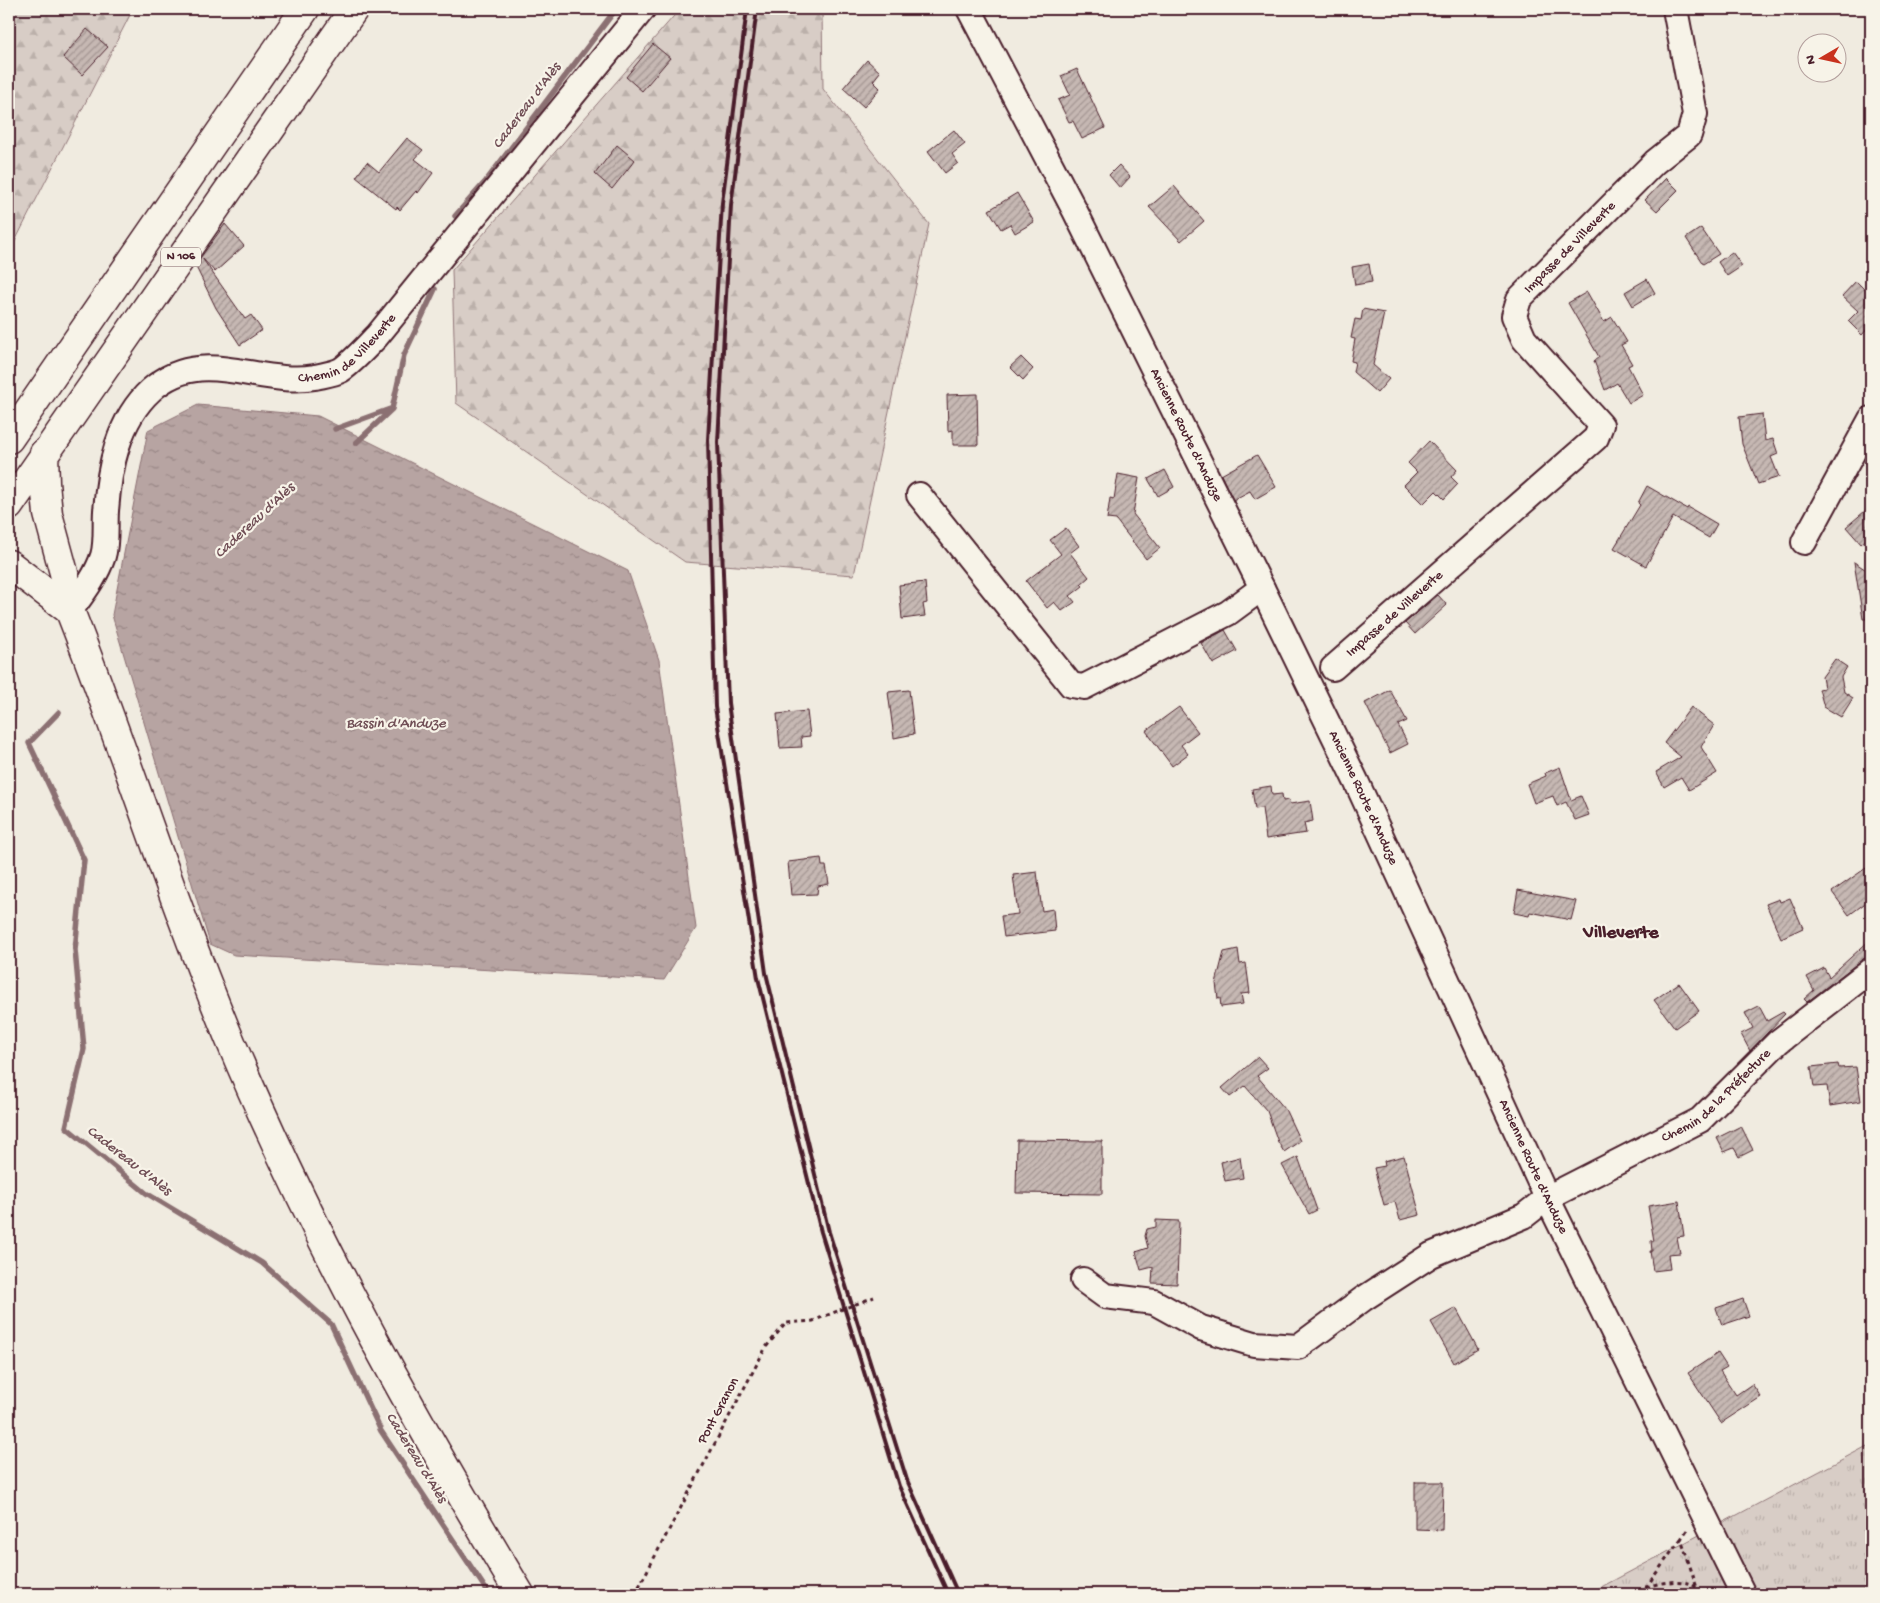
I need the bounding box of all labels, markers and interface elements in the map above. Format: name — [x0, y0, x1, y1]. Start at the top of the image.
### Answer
north arrow — [1798, 32, 1848, 82]
text: N — [1803, 54, 1821, 65]
water label: Cadereau d'Alès — [489, 58, 566, 153]
street label: Impasse de Villeverte — [1521, 197, 1620, 297]
road number: N 106 — [161, 248, 201, 266]
street label: Chemin de Villeverte — [298, 310, 401, 387]
street label: Ancienne Route d'Anduze — [1146, 366, 1226, 505]
water label: Cadereau d'Alès — [211, 478, 300, 563]
street label: Impasse de Villeverte — [1343, 567, 1447, 661]
water label: Bassin d'Anduze — [346, 715, 447, 733]
street label: Ancienne Route d'Anduze — [1324, 728, 1402, 868]
district label: Villeverte — [1582, 922, 1660, 945]
street label: Chemin de la Préfecture — [1659, 1045, 1775, 1147]
street label: Ancienne Route d'Anduze — [1495, 1097, 1572, 1237]
water label: Cadereau d'Alès — [83, 1122, 176, 1201]
street label: Pont Granon — [694, 1375, 744, 1448]
water label: Cadereau d'Alès — [381, 1410, 452, 1508]

